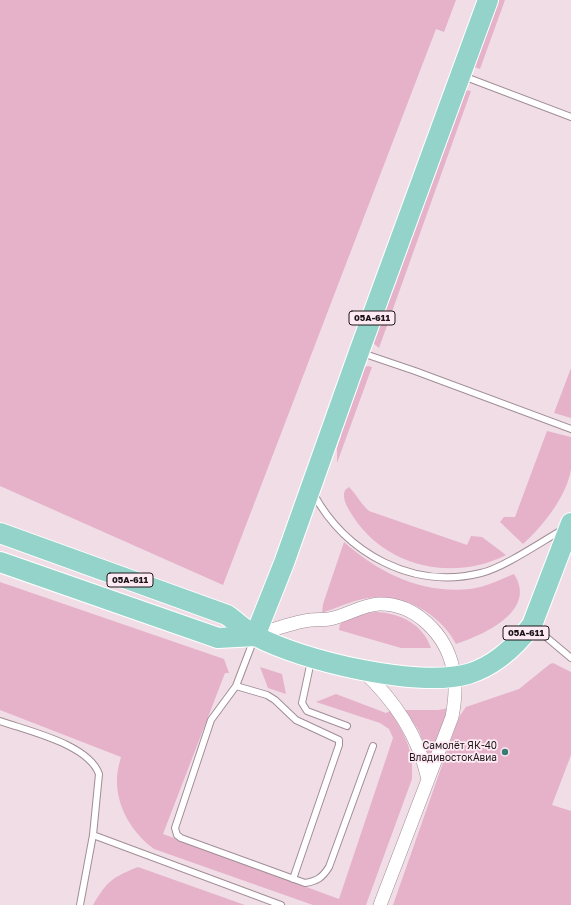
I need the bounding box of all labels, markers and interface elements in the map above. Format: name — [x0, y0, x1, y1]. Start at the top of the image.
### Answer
road number: 05А-611 — [349, 311, 395, 325]
road number: 05А-611 — [107, 573, 153, 587]
road number: 05А-611 — [503, 626, 549, 640]
place label: Самолёт ЯК-40 ВладивостокАвиа — [409, 740, 497, 764]
marker: Самолёт ЯК-40 ВладивостокАвиа — [500, 747, 510, 757]

